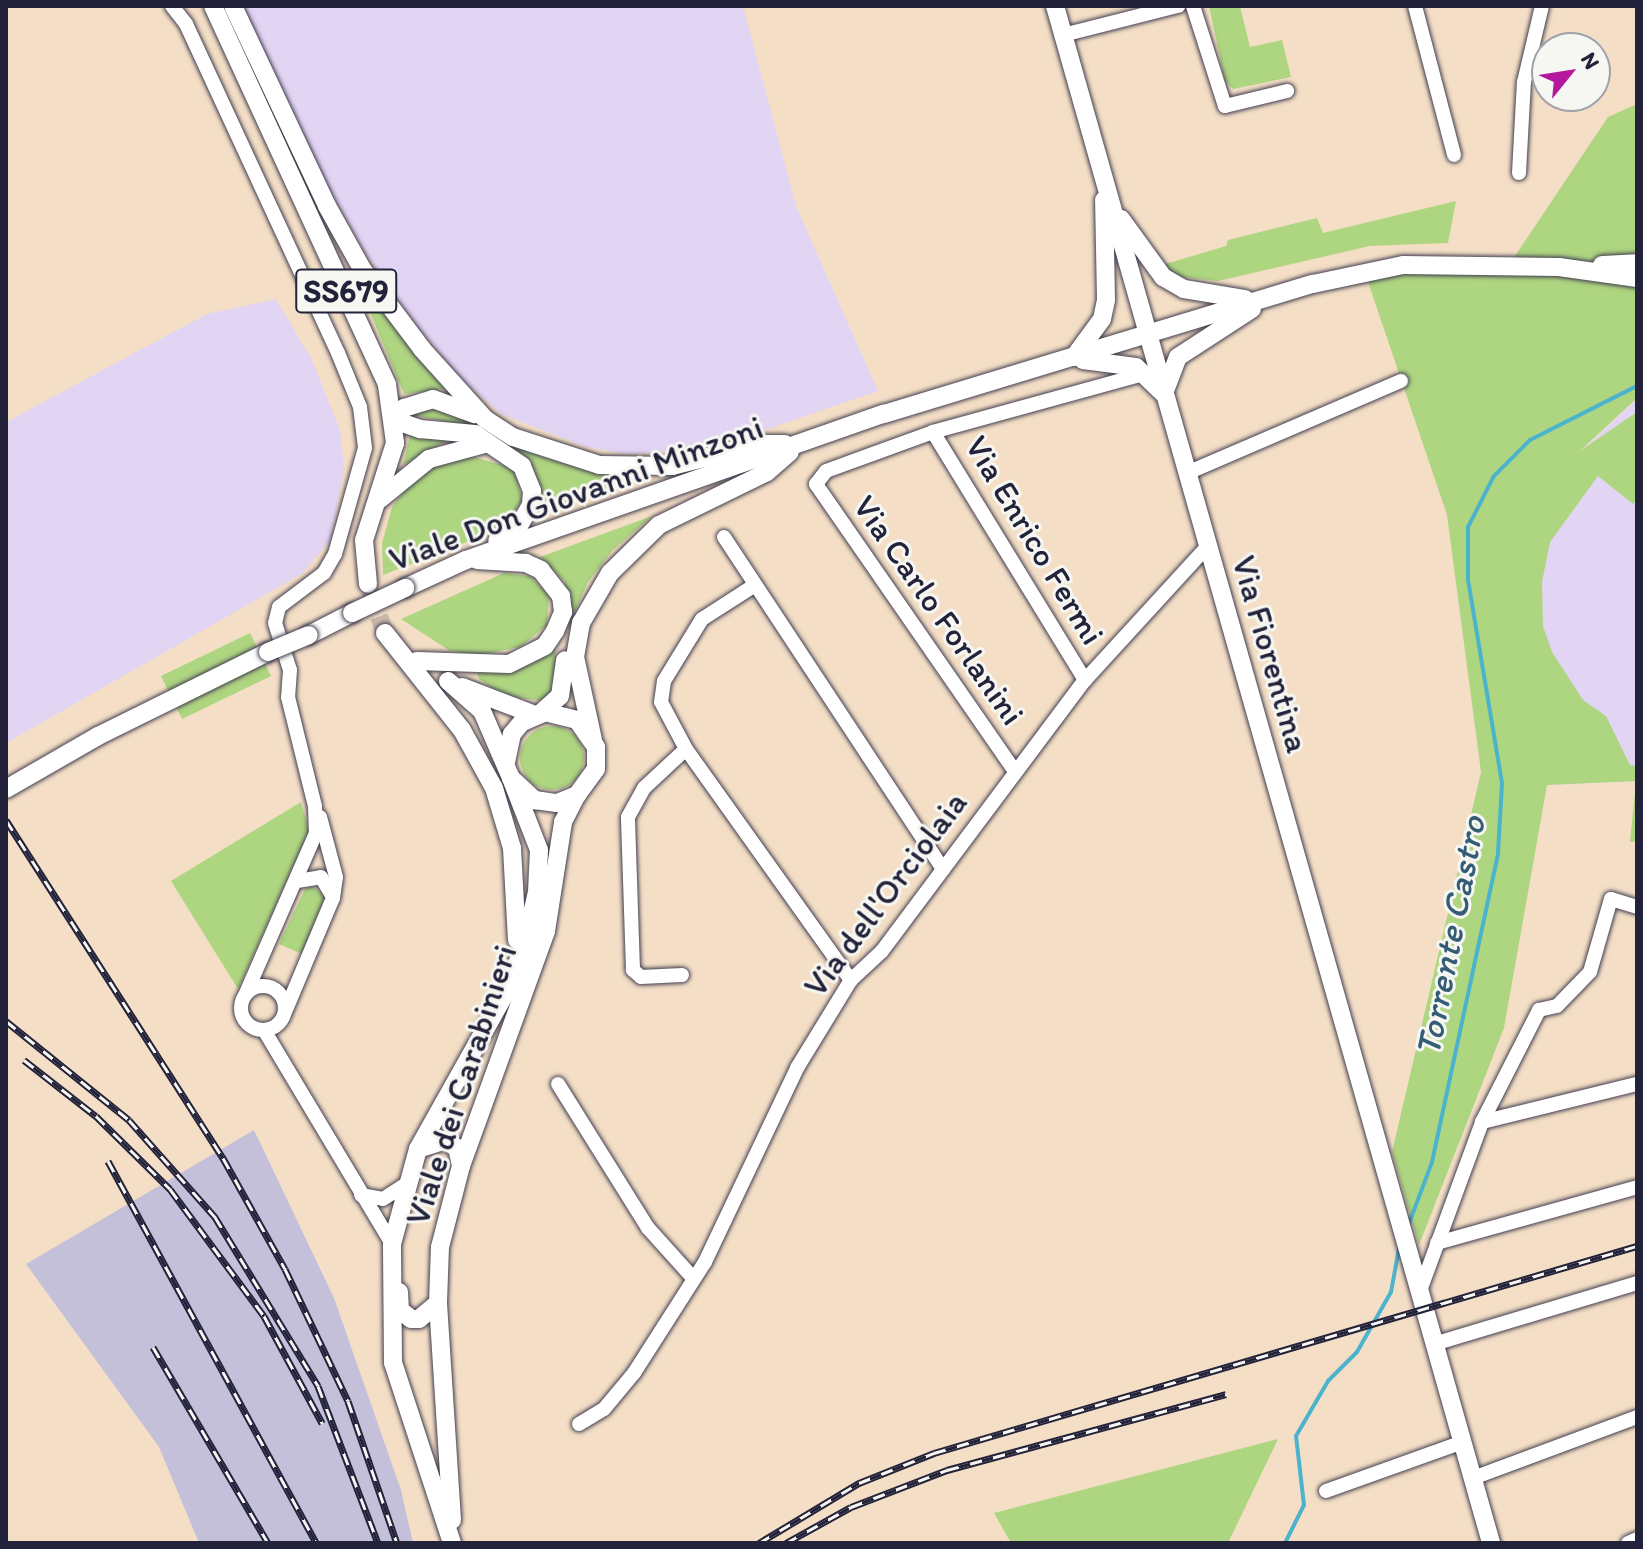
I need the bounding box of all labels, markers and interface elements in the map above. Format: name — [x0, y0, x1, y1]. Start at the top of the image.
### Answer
north arrow — [1531, 32, 1611, 112]
text: N — [1575, 48, 1606, 74]
road number: SS679 — [294, 263, 398, 319]
street label: Viale Don Giovanni Minzoni — [382, 406, 770, 580]
street label: Via Enrico Fermi — [957, 429, 1113, 651]
street label: Via Carlo Forlanini — [845, 488, 1033, 732]
street label: Via Fiorentina — [1224, 551, 1318, 757]
street label: Via dell'Orciolaia — [795, 784, 975, 1004]
water label: Torrente Castro — [1406, 812, 1494, 1060]
street label: Viale dei Carabinieri — [396, 940, 526, 1230]

